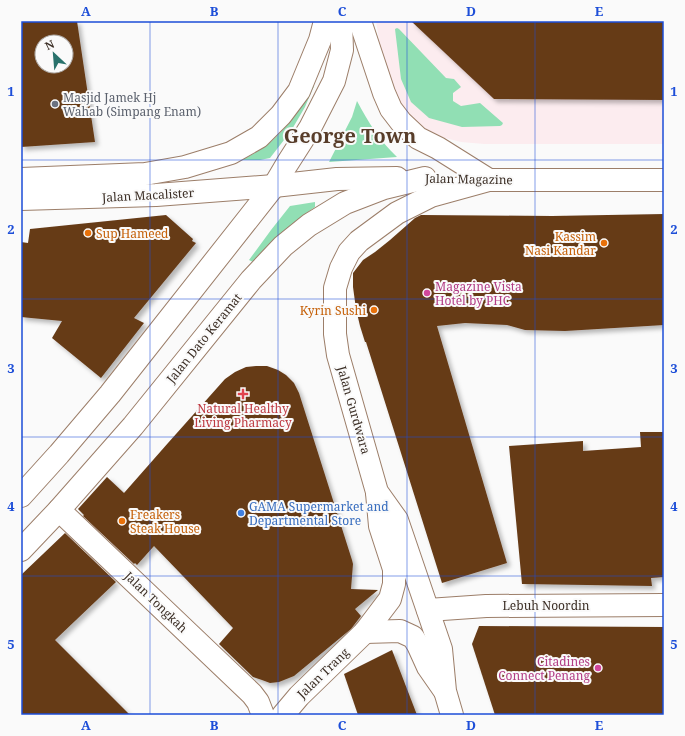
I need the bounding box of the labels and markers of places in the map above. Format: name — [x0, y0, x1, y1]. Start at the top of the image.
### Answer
place label: Masjid Jamek Hj Wahab (Simpang Enam) — [63, 89, 201, 120]
marker: Masjid Jamek Hj Wahab (Simpang Enam) — [50, 99, 60, 109]
place label: Sup Hameed — [96, 225, 169, 242]
marker: Sup Hameed — [83, 228, 93, 238]
place label: Kassim Nasi Kandar — [525, 228, 596, 259]
marker: Kassim Nasi Kandar — [599, 238, 609, 248]
place label: Magazine Vista Hotel by PHC — [435, 278, 522, 309]
marker: Magazine Vista Hotel by PHC — [422, 288, 432, 298]
place label: Kyrin Sushi — [300, 302, 366, 319]
marker: Kyrin Sushi — [369, 305, 379, 315]
marker: Natural Healthy Living Pharmacy — [238, 389, 248, 399]
place label: Natural Healthy Living Pharmacy — [194, 400, 292, 431]
place label: GAMA Supermarket and Departmental Store — [249, 498, 389, 529]
place label: Freakers Steak House — [130, 506, 200, 537]
marker: GAMA Supermarket and Departmental Store — [236, 508, 246, 518]
marker: Freakers Steak House — [117, 516, 127, 526]
place label: Citadines Connect Penang — [498, 653, 591, 684]
marker: Citadines Connect Penang — [593, 663, 603, 673]

